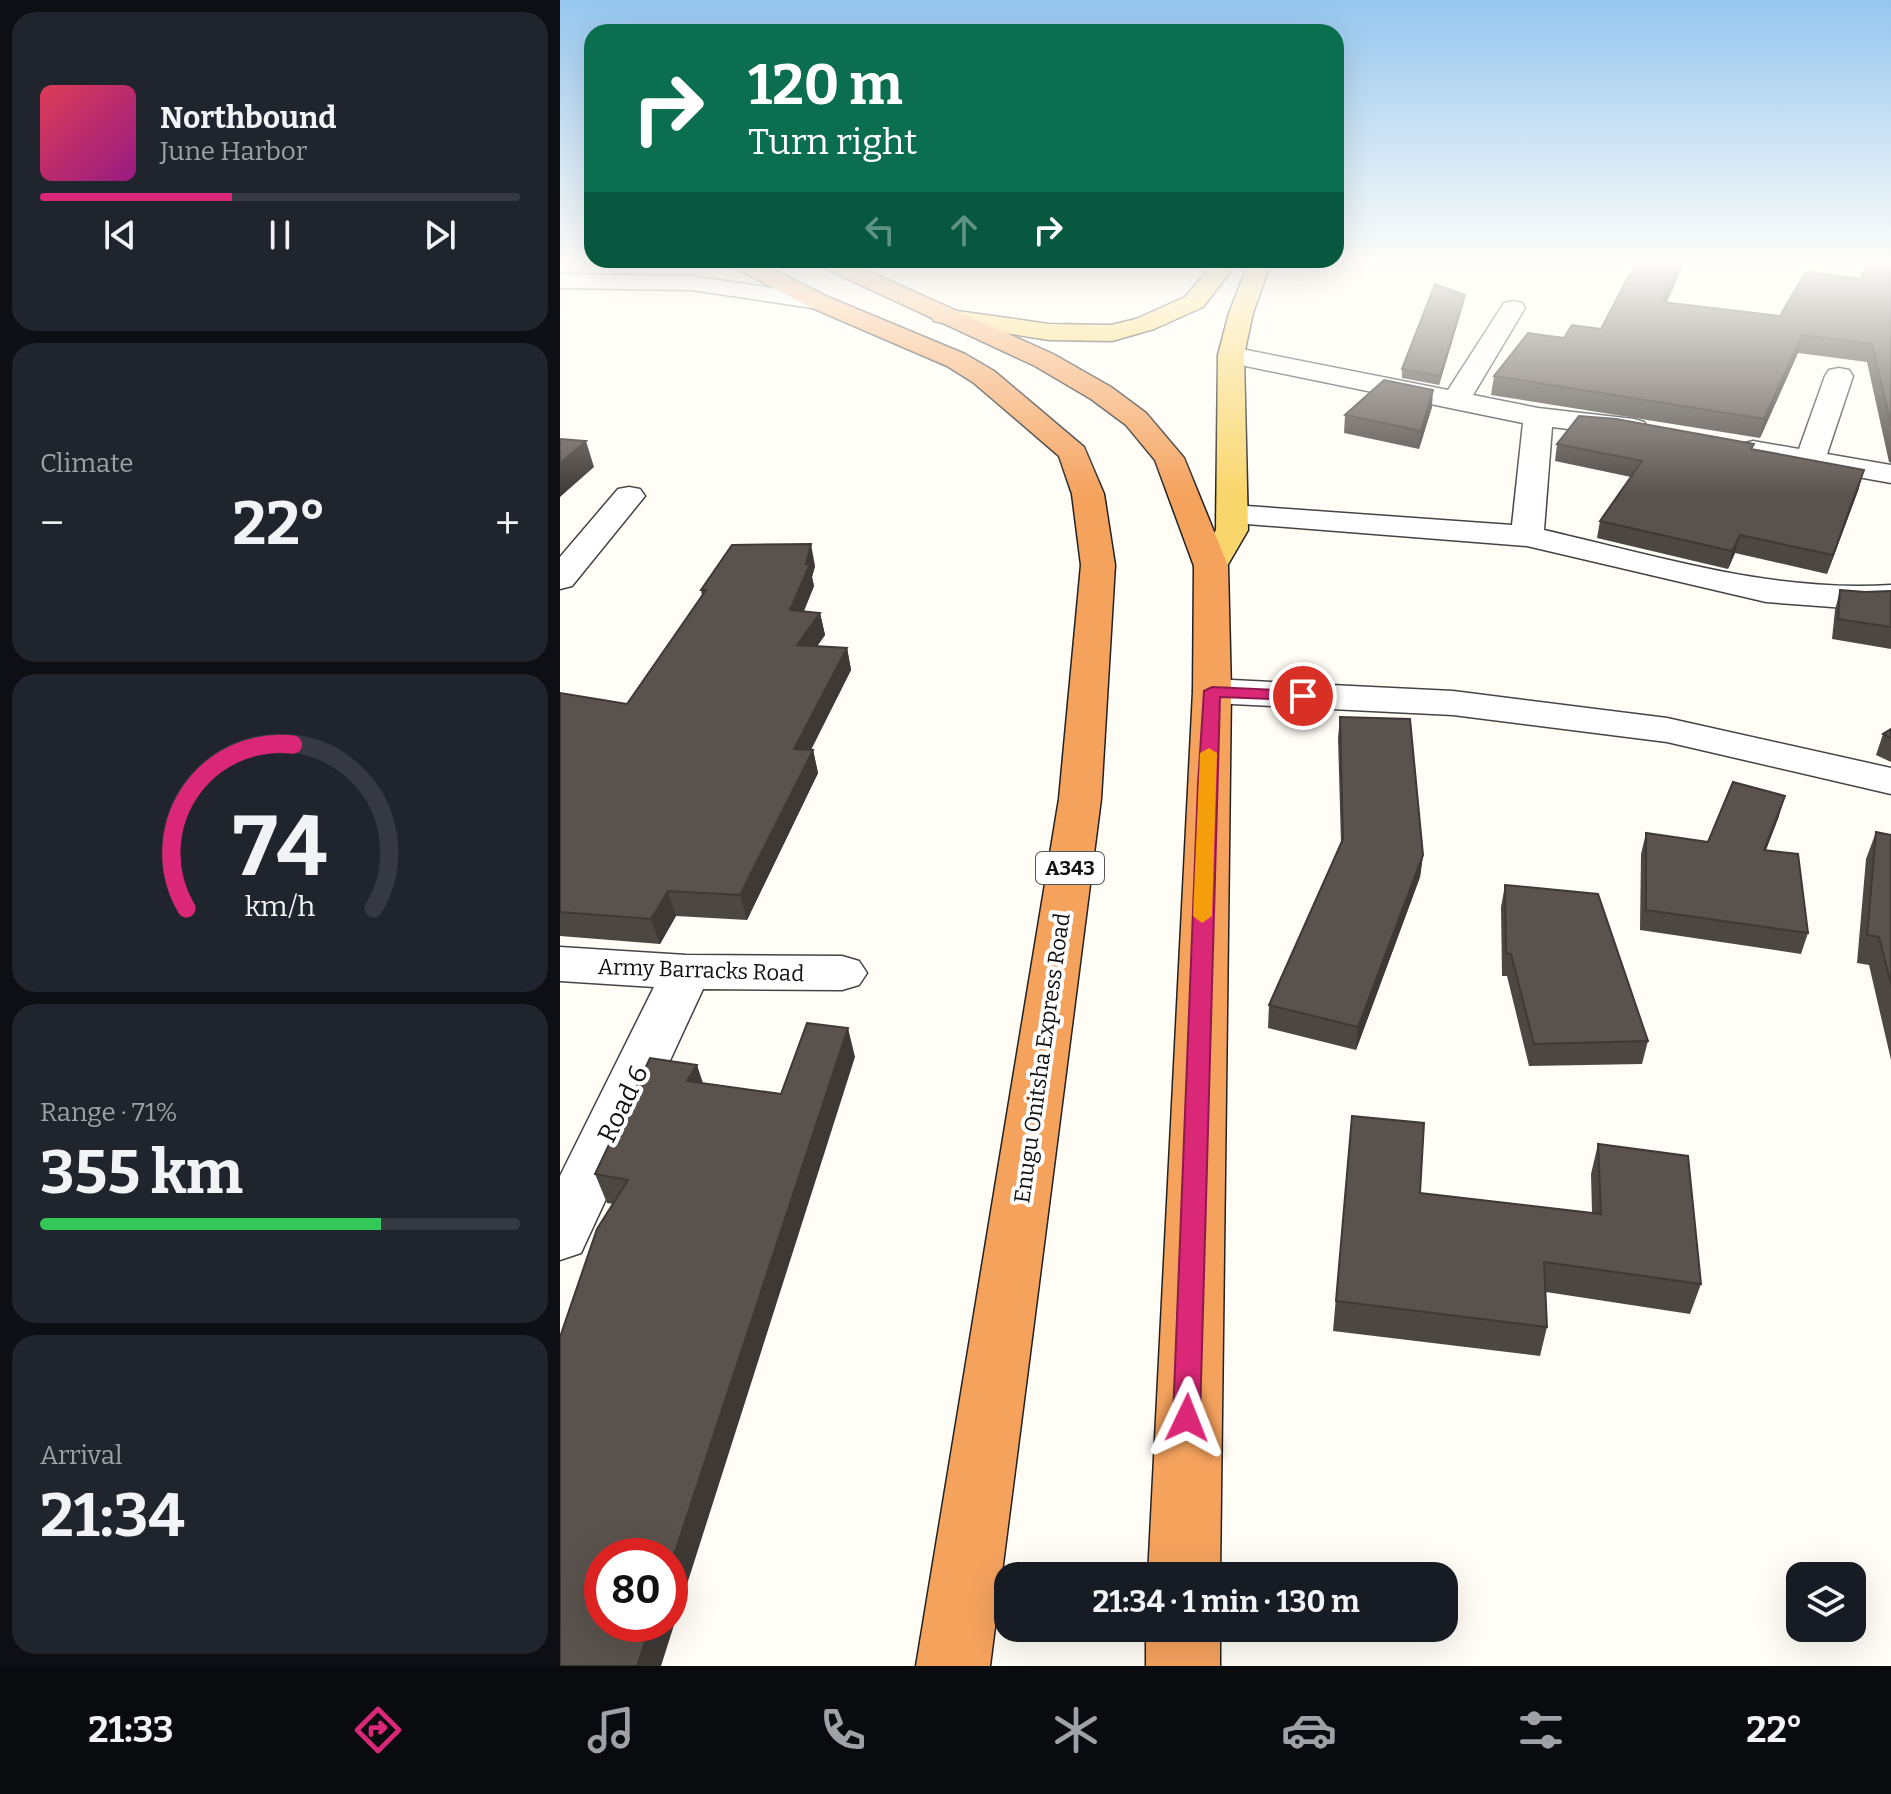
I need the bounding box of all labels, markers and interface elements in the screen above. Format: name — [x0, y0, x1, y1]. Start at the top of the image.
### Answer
text: 120 m — [748, 52, 903, 119]
icon: right — [616, 56, 720, 160]
text: Northbound — [160, 100, 336, 136]
text: Turn right — [748, 120, 917, 164]
text: June Harbor — [160, 136, 307, 167]
icon: left — [858, 208, 902, 252]
icon: ahead — [942, 208, 986, 252]
icon: right — [1026, 208, 1070, 252]
icon: previous — [98, 213, 142, 257]
icon: pause — [258, 213, 302, 257]
icon: next — [418, 213, 462, 257]
text: Climate — [40, 448, 134, 479]
text: 22° — [233, 488, 327, 560]
text: − — [40, 497, 64, 550]
text: + — [495, 497, 520, 550]
pin — [1269, 662, 1337, 730]
icon: arrive — [1281, 674, 1325, 718]
text: 74 — [233, 797, 327, 897]
road number: A343 — [1036, 852, 1104, 884]
text: km/h — [245, 889, 316, 924]
street label: Enugu Onitsha Express Road — [1008, 911, 1076, 1205]
street label: Army Barracks Road — [597, 953, 805, 987]
street label: Road 6 — [591, 1061, 655, 1147]
text: Range · 71% — [40, 1097, 177, 1128]
text: 355 km — [40, 1137, 243, 1209]
position arrow — [1145, 1376, 1229, 1460]
text: Arrival — [40, 1440, 122, 1471]
text: 21:34 — [40, 1480, 185, 1552]
speed limit sign: 80 — [584, 1538, 688, 1642]
map controls — [1786, 1562, 1866, 1642]
button: layers — [1786, 1562, 1866, 1642]
text: 21:34 · 1 min · 130 m — [1092, 1584, 1360, 1620]
icon: directions — [350, 1702, 406, 1758]
icon: music — [583, 1702, 639, 1758]
icon: phone — [815, 1702, 871, 1758]
icon: climate — [1048, 1702, 1104, 1758]
icon: car — [1281, 1702, 1337, 1758]
icon: filters — [1513, 1702, 1569, 1758]
text: 21:33 — [88, 1708, 173, 1752]
text: 22° — [1746, 1708, 1803, 1752]

